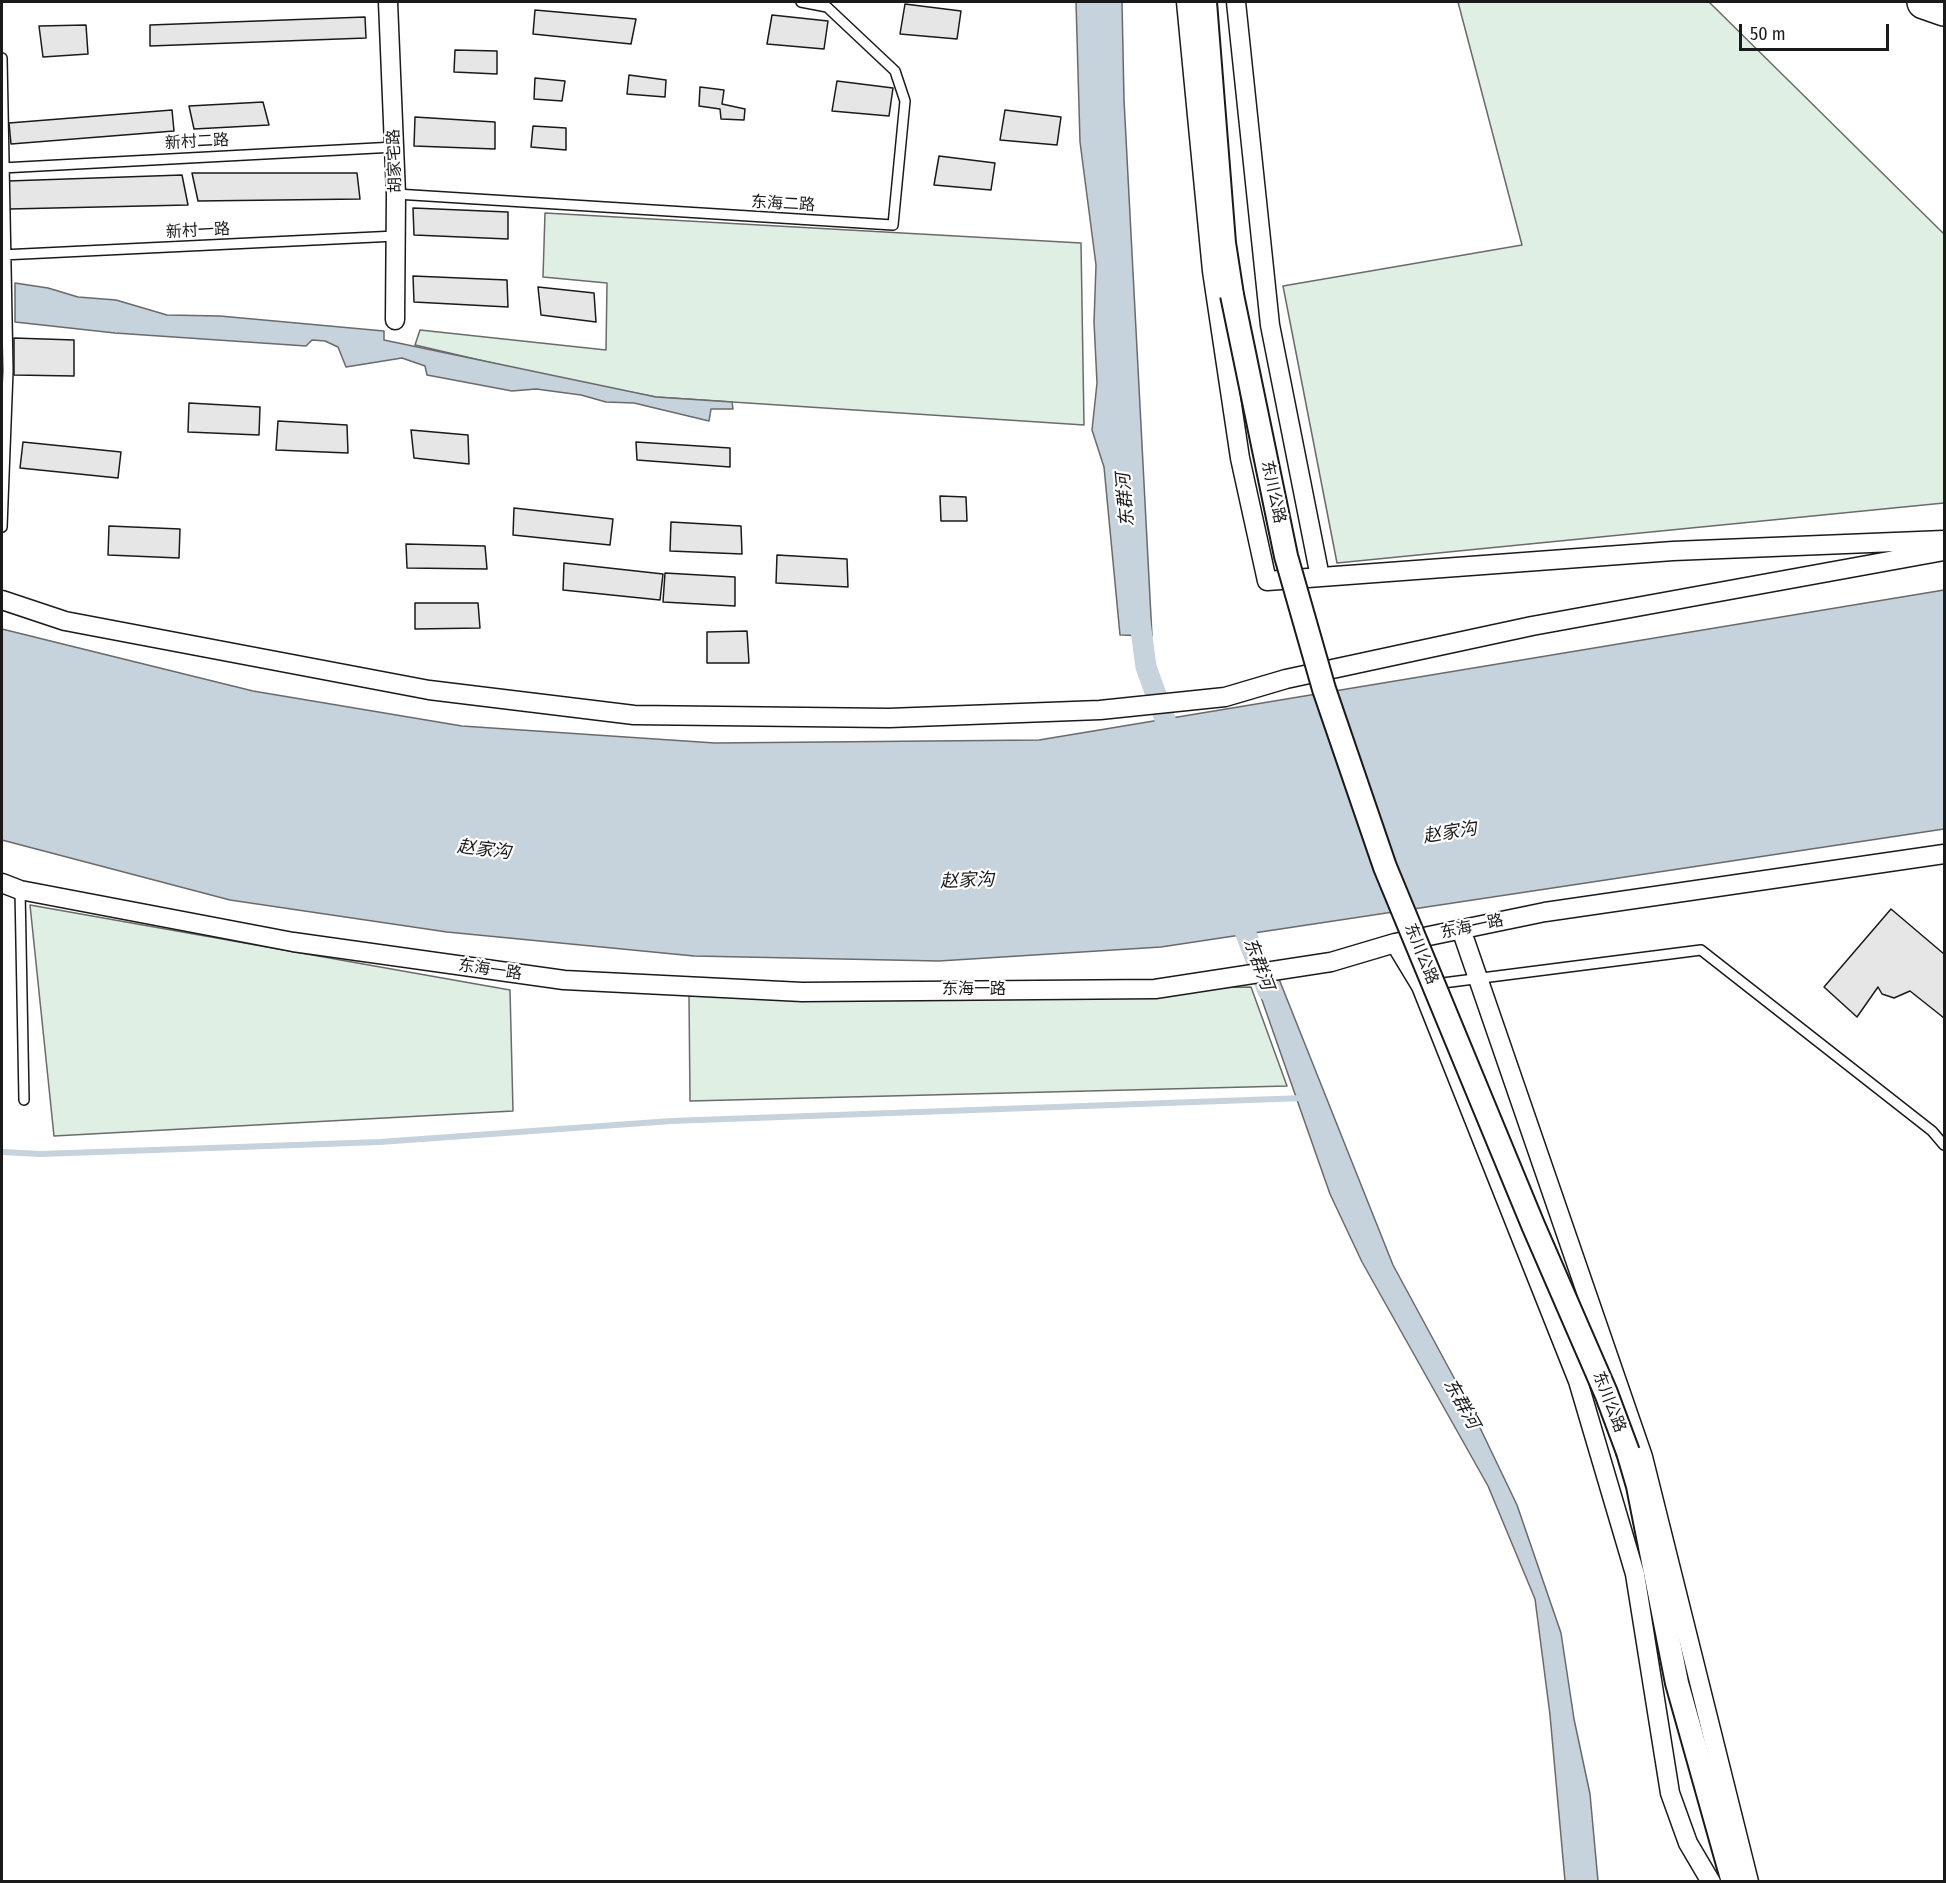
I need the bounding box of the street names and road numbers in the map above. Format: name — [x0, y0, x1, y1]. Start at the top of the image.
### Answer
street label: 胡家宅路 — [384, 129, 406, 193]
street label: 新村二路 — [165, 131, 229, 153]
street label: 东海二路 — [751, 193, 815, 215]
street label: 新村一路 — [166, 220, 230, 242]
street label: 东川公路 — [1257, 459, 1289, 525]
street label: 东海一路 — [1439, 911, 1505, 943]
street label: 东川公路 — [1400, 921, 1442, 987]
street label: 东海一路 — [457, 956, 523, 984]
street label: 东海一路 — [942, 980, 1006, 1000]
street label: 东川公路 — [1589, 1369, 1629, 1435]

